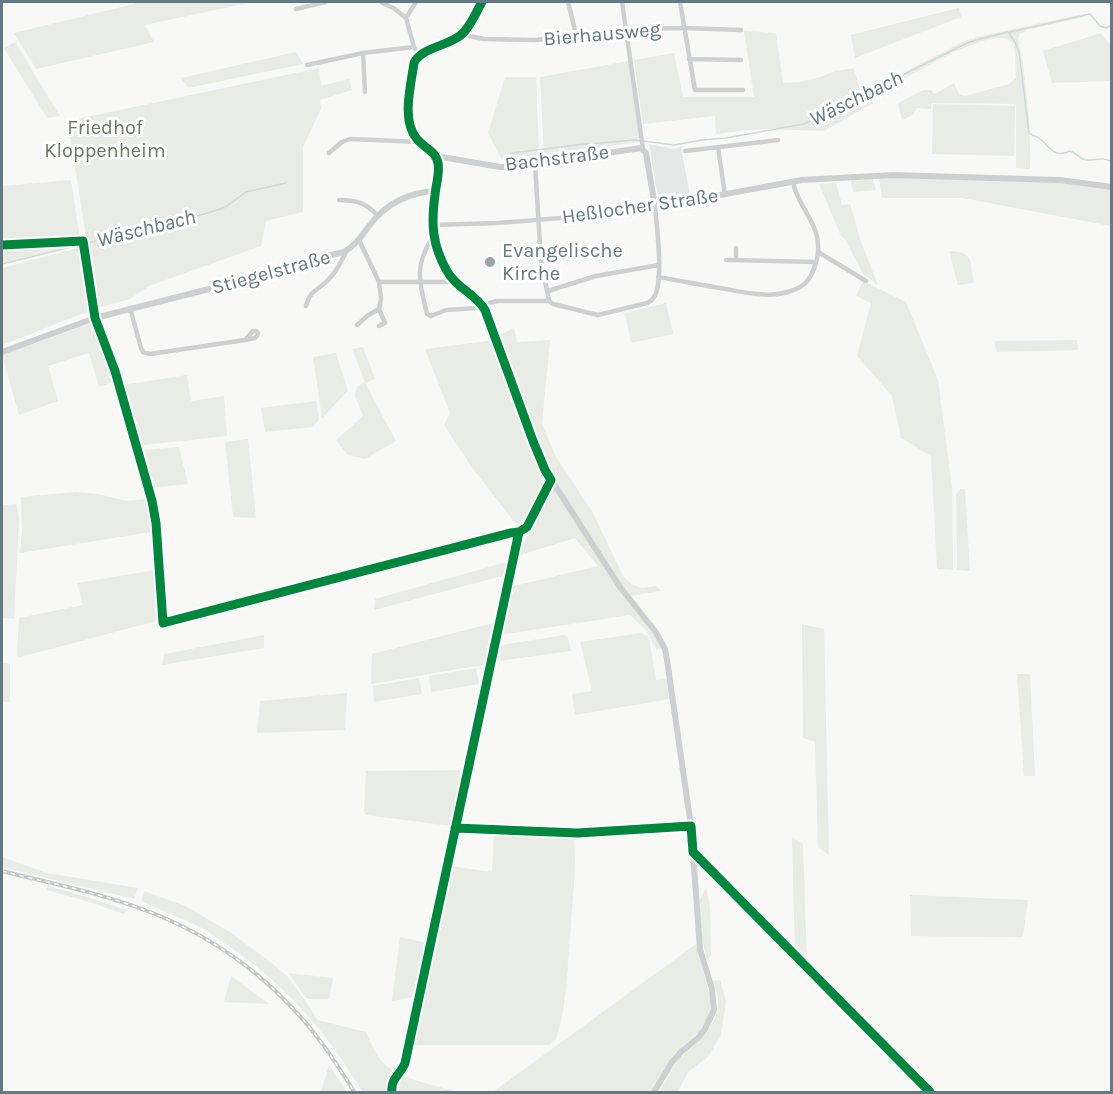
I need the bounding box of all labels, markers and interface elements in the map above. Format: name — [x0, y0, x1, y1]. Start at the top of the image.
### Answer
street label: Bierhausweg — [542, 17, 662, 51]
water label: Wäschbach — [805, 65, 907, 131]
park label: Friedhof Kloppenheim — [44, 116, 166, 162]
street label: Bachstraße — [504, 140, 610, 176]
street label: Heßlocher Straße — [560, 184, 720, 228]
water label: Wäschbach — [94, 204, 198, 252]
place label: Evangelische Kirche — [502, 239, 623, 285]
street label: Stiegelstraße — [209, 245, 333, 299]
marker: Evangelische Kirche — [483, 255, 497, 269]

